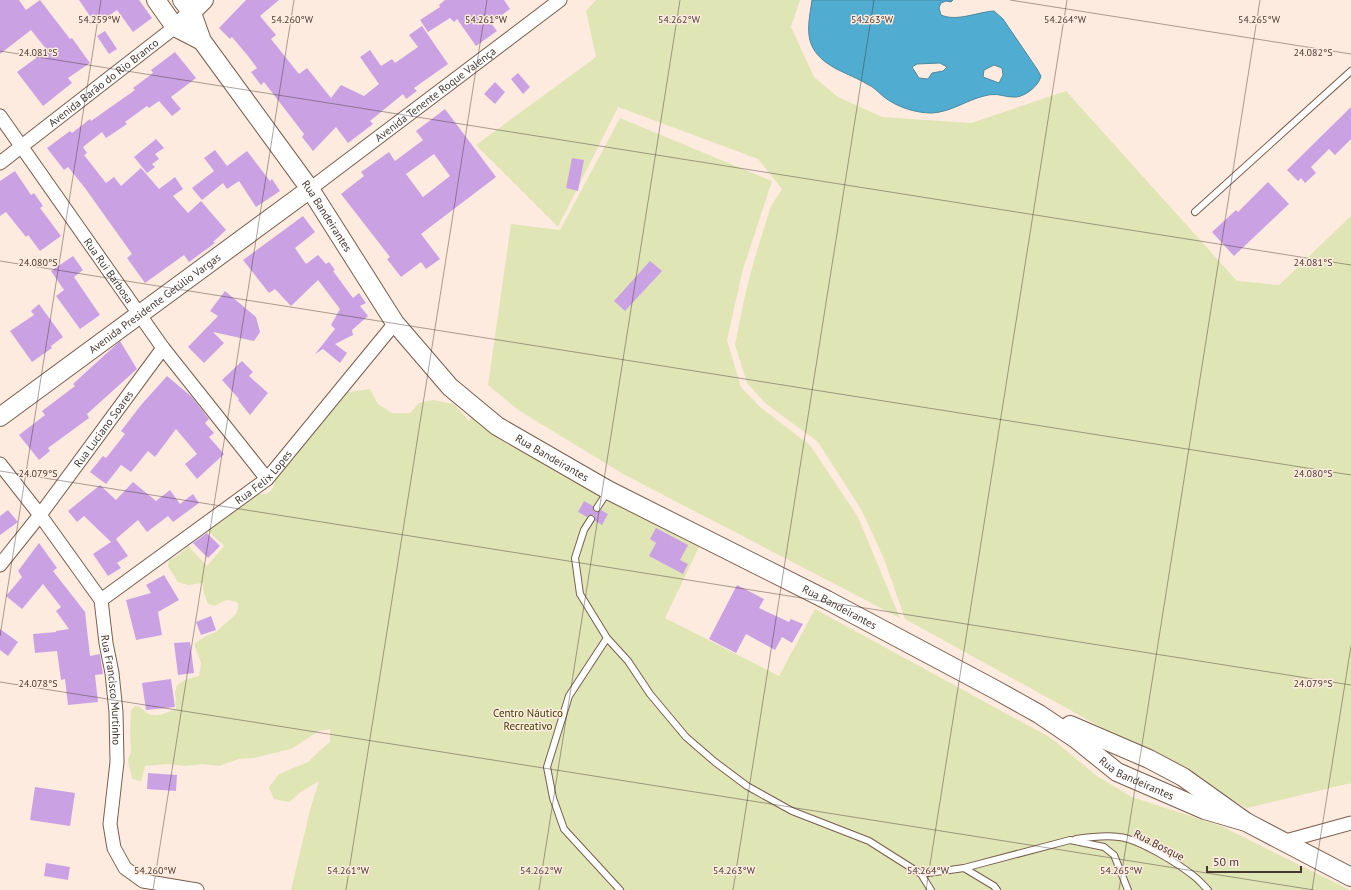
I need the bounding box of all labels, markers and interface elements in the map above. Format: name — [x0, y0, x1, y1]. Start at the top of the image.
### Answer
text: 54.259°W — [78, 13, 121, 26]
text: 54.260°W — [271, 13, 314, 26]
text: 54.261°W — [465, 13, 508, 26]
text: 54.262°W — [658, 13, 701, 26]
text: 54.263°W — [851, 13, 894, 26]
text: 54.264°W — [1044, 13, 1087, 26]
text: 54.265°W — [1238, 13, 1281, 26]
street label: Avenida Barão do Rio Branco — [46, 35, 161, 130]
street label: Avenida Tenente Roque Valença — [372, 44, 499, 145]
text: 24.081°S — [19, 46, 57, 59]
text: 24.082°S — [1294, 46, 1332, 59]
street label: Rua Bandeirantes — [299, 177, 355, 255]
street label: Rua Rui Barbosa — [81, 235, 136, 306]
street label: Avenida Presidente Getúlio Vargas — [86, 250, 224, 356]
text: 24.080°S — [19, 256, 57, 269]
text: 24.081°S — [1294, 256, 1332, 269]
street label: Rua Luciano Soares — [71, 388, 136, 470]
street label: Rua Bandeirantes — [513, 431, 591, 485]
street label: Rua Felix Lopes — [232, 447, 295, 507]
text: 24.079°S — [19, 467, 57, 480]
text: 24.080°S — [1294, 467, 1332, 480]
street label: Rua Bandeirantes — [800, 582, 880, 632]
street label: Rua Francisco Murtinho — [98, 634, 124, 745]
text: 24.078°S — [19, 677, 57, 690]
text: 24.079°S — [1294, 677, 1332, 690]
park label: Centro Náutico Recreativo — [493, 706, 563, 733]
street label: Rua Bandeirantes — [1096, 753, 1177, 803]
street label: Rua Bosque — [1131, 826, 1187, 864]
scale bar — [1207, 848, 1301, 874]
text: 50 m — [1213, 854, 1239, 869]
text: 54.260°W — [134, 864, 177, 877]
text: 54.261°W — [327, 864, 370, 877]
text: 54.262°W — [520, 864, 563, 877]
text: 54.263°W — [713, 864, 756, 877]
text: 54.264°W — [907, 864, 950, 877]
text: 54.265°W — [1100, 864, 1143, 877]

